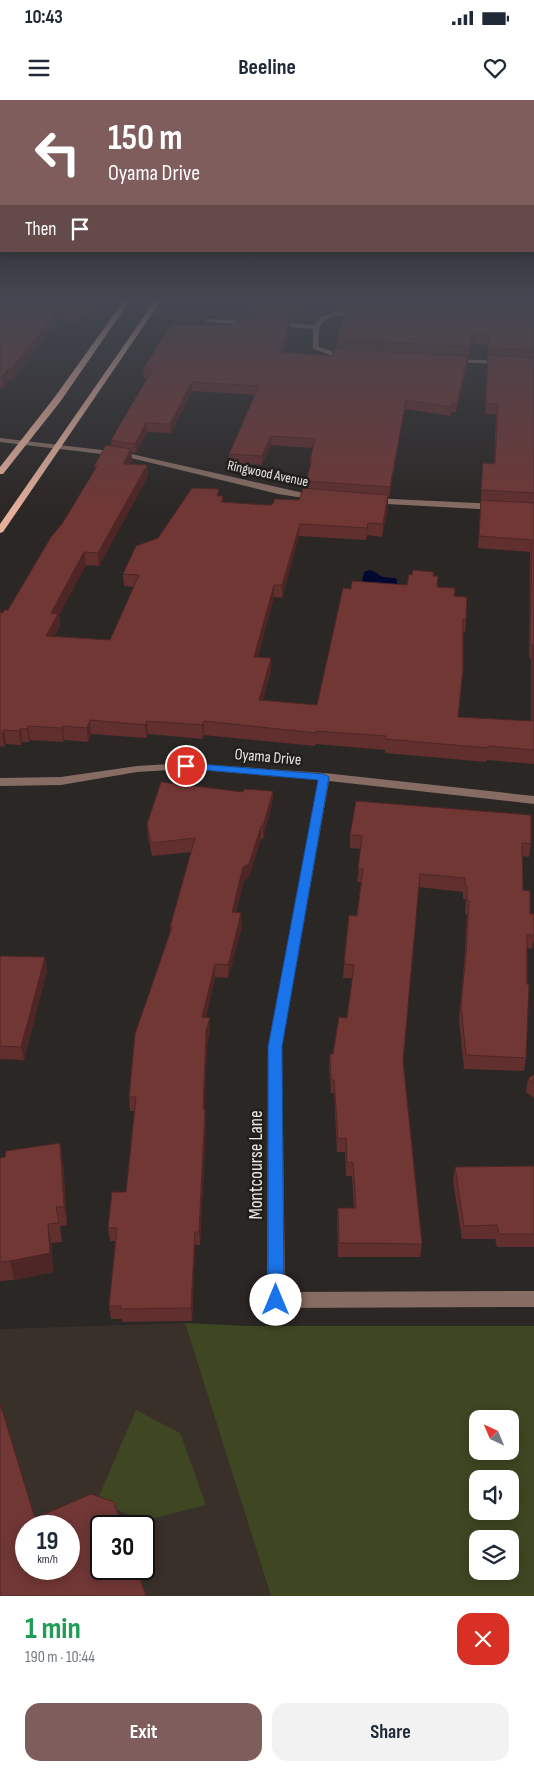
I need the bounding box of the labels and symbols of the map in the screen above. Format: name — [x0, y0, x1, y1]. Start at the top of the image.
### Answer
street label: Ringwood Avenue — [226, 457, 310, 490]
pin — [165, 745, 207, 787]
street label: Oyama Drive — [234, 745, 302, 770]
street label: Montcourse Lane — [245, 1110, 268, 1220]
position arrow — [249, 1273, 301, 1325]
north arrow — [469, 1410, 519, 1460]
speed limit sign: 30 — [90, 1515, 155, 1580]

